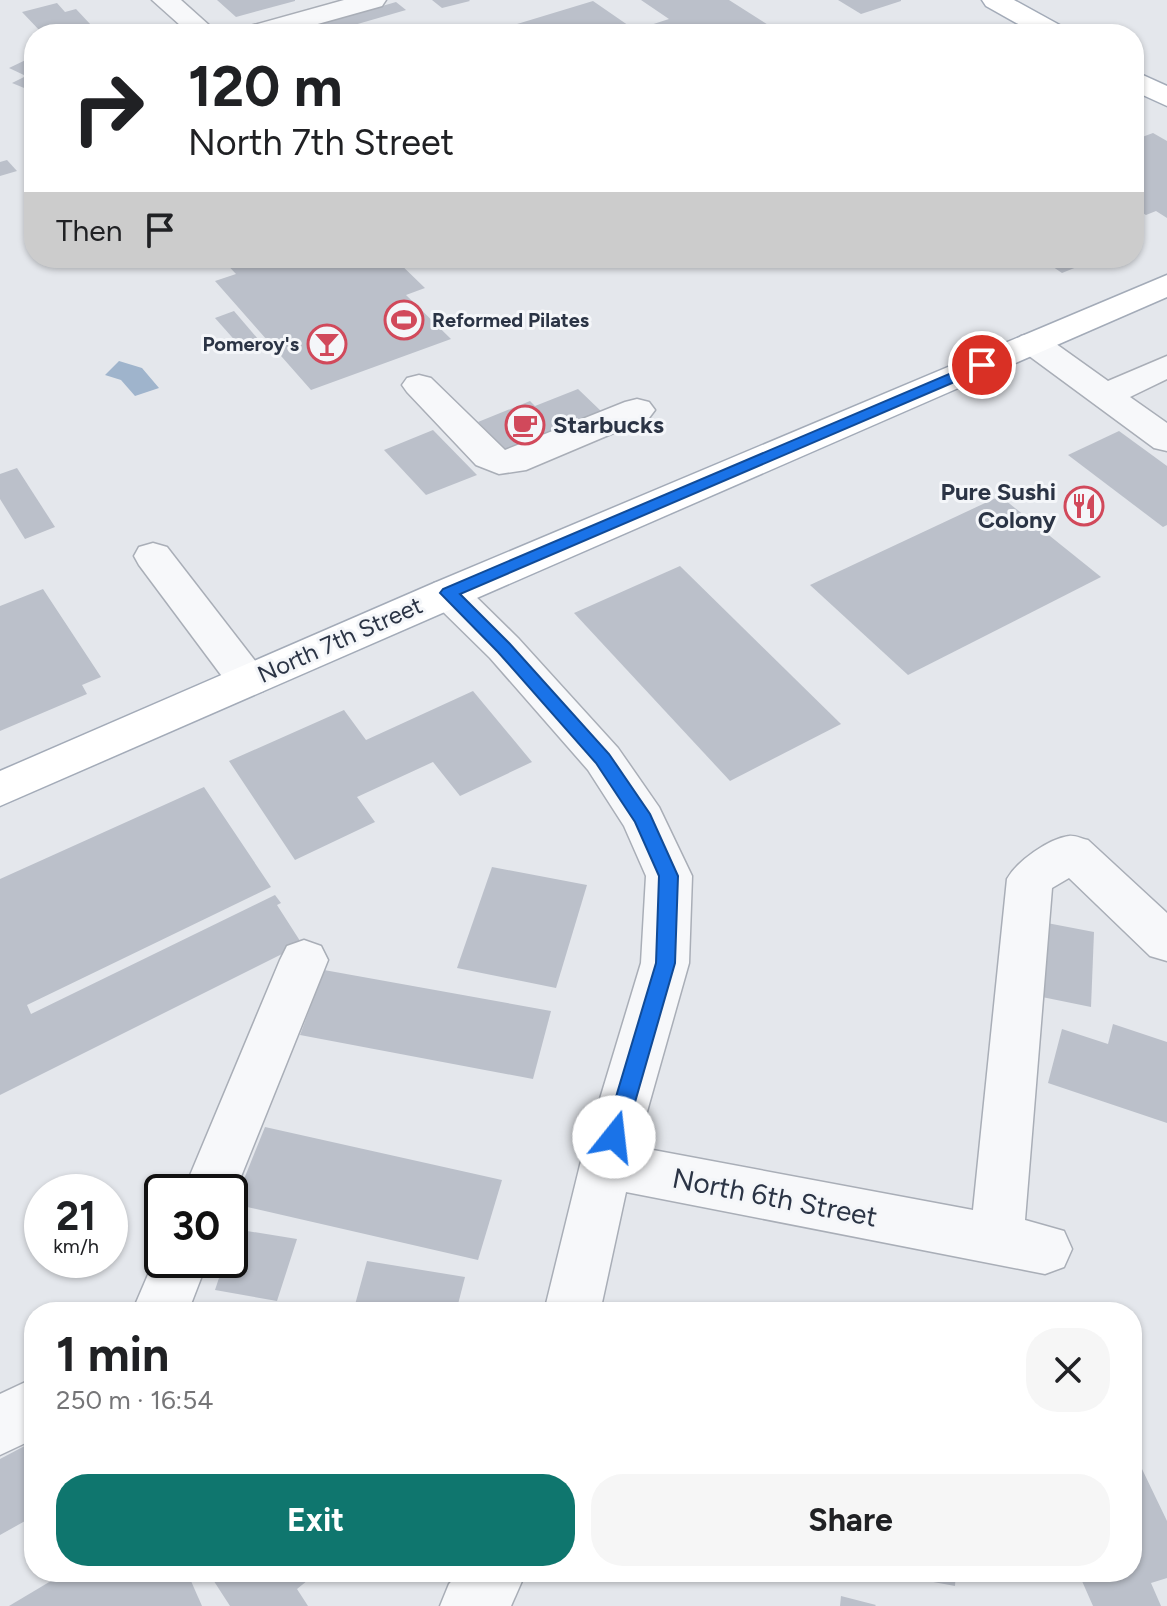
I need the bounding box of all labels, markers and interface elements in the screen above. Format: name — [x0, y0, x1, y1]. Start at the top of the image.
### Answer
text: 120 m — [188, 53, 343, 120]
icon: right — [56, 56, 160, 160]
text: North 7th Street — [188, 121, 454, 164]
icon: arrive — [138, 208, 182, 252]
text: Then — [56, 212, 122, 249]
sports icon: Reformed Pilates — [383, 299, 425, 341]
place label: Reformed Pilates — [432, 308, 589, 332]
bar icon: Pomeroy's — [306, 323, 348, 365]
pin — [948, 331, 1016, 399]
place label: Pomeroy's — [203, 332, 299, 356]
icon: arrive — [960, 343, 1004, 387]
cafe icon: Starbucks — [504, 404, 546, 446]
place label: Starbucks — [553, 410, 664, 439]
place label: Pure Sushi Colony — [940, 477, 1056, 534]
restaurant icon: Pure Sushi Colony — [1063, 485, 1105, 527]
street label: North 7th Street — [253, 590, 427, 689]
position arrow — [572, 1095, 656, 1179]
street label: North 6th Street — [670, 1160, 880, 1234]
speed limit sign: 30 — [144, 1174, 248, 1278]
text: 21 — [56, 1192, 96, 1240]
text: km/h — [53, 1234, 99, 1258]
text: 1 min — [56, 1325, 169, 1383]
button: close — [1026, 1328, 1110, 1412]
text: 250 m · 16:54 — [56, 1384, 213, 1416]
button: Exit — [56, 1474, 575, 1566]
button: Share — [591, 1474, 1110, 1566]

